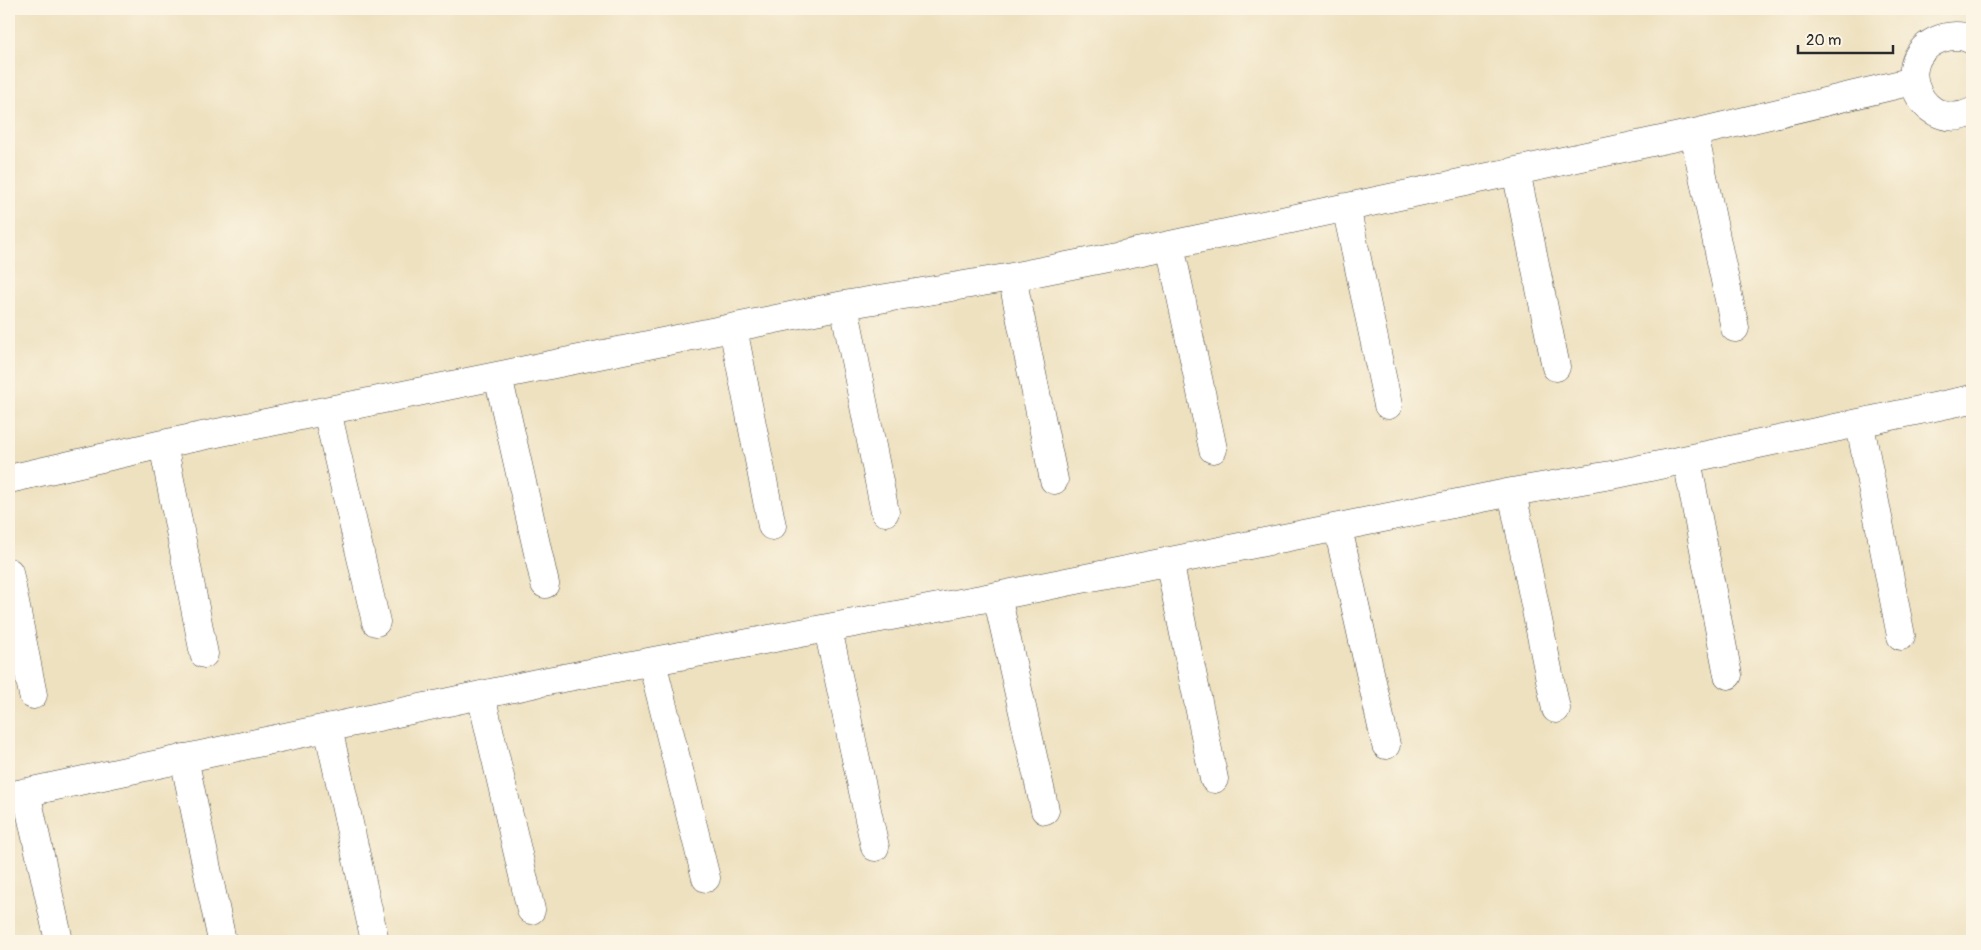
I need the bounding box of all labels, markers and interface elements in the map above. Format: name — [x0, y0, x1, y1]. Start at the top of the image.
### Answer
scale bar — [1798, 22, 1894, 54]
text: 20 m — [1806, 31, 1841, 50]

